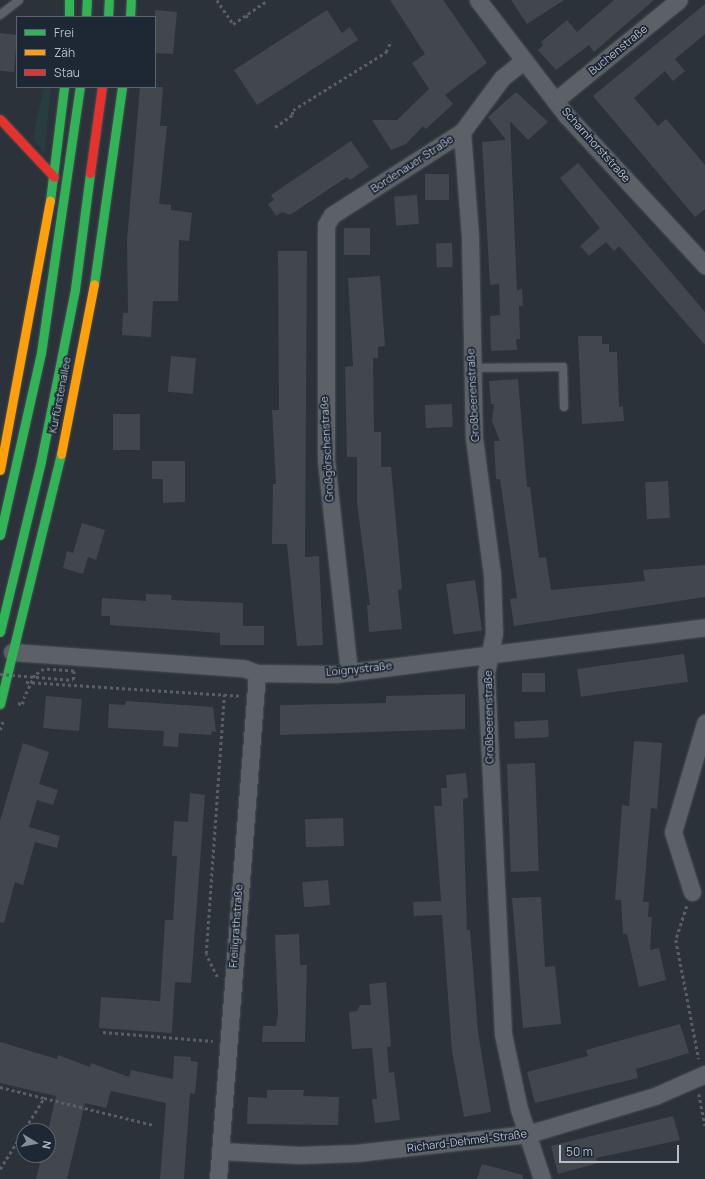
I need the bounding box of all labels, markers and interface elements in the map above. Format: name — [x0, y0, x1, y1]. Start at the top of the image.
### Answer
legend — [16, 16, 156, 88]
street label: Buchenstraße — [586, 22, 650, 78]
text: Frei — [54, 24, 74, 41]
text: Zäh — [54, 44, 75, 61]
text: Stau — [54, 64, 80, 81]
street label: Scharnhorststraße — [559, 105, 633, 185]
street label: Bordenauer Straße — [368, 132, 456, 196]
street label: Großbeerenstraße — [464, 348, 482, 442]
street label: Kurfürstenallee — [46, 356, 74, 434]
street label: Großgörschenstraße — [318, 396, 336, 502]
street label: Loignystraße — [325, 659, 393, 679]
street label: Großbeerenstraße — [482, 670, 496, 764]
street label: Freiligrathstraße — [226, 884, 246, 968]
north arrow — [16, 1123, 56, 1163]
street label: Richard-Dehmel-Straße — [406, 1127, 528, 1155]
scale bar — [561, 1137, 681, 1163]
text: N — [39, 1140, 55, 1150]
text: 50 m — [566, 1143, 593, 1160]

